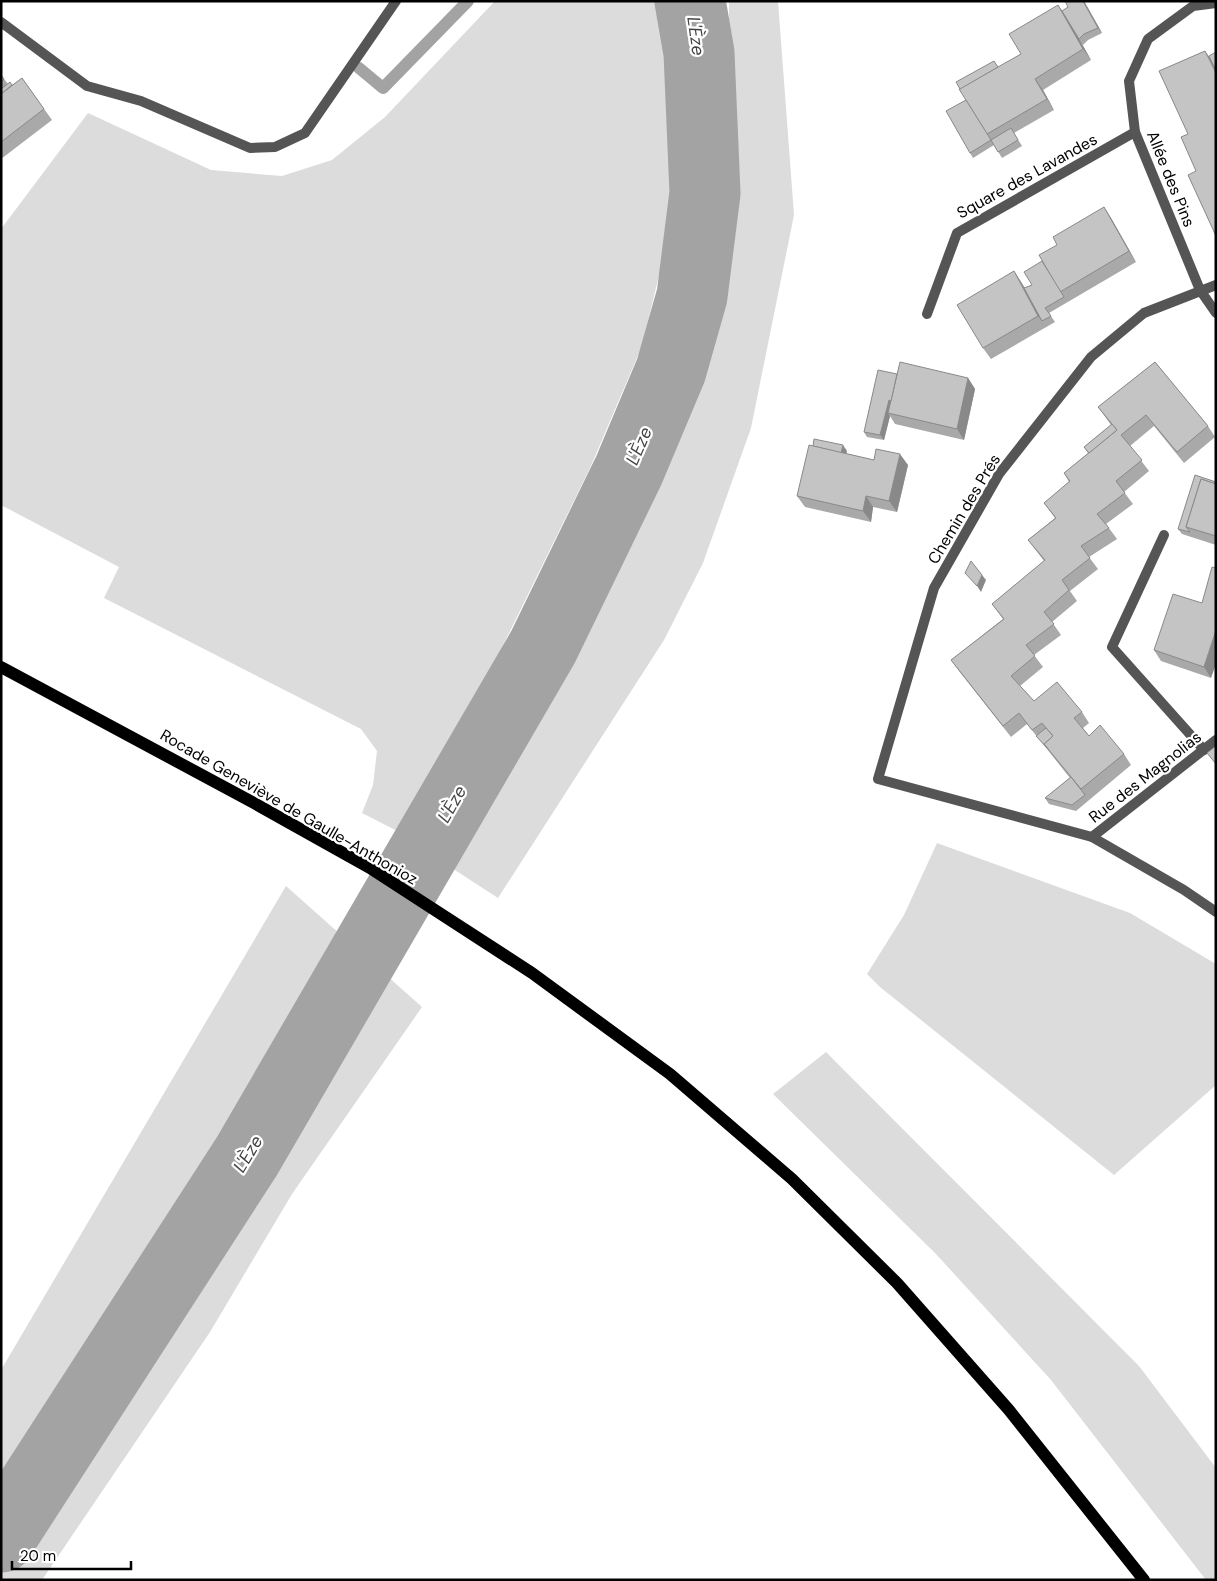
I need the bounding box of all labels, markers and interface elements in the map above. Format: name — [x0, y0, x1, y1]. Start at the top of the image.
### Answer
water label: L'Èze — [681, 15, 711, 57]
street label: Allée des Pins — [1142, 128, 1200, 230]
street label: Square des Lavandes — [953, 129, 1101, 223]
water label: L'Èze — [620, 423, 658, 469]
street label: Chemin des Prés — [923, 450, 1005, 568]
street label: Rocade Geneviève de Gaulle-Anthonioz — [157, 724, 421, 890]
street label: Rue des Magnolias — [1084, 726, 1206, 828]
water label: L'Èze — [432, 781, 472, 827]
water label: L'Èze — [228, 1131, 268, 1177]
scale bar — [12, 1538, 131, 1570]
text: 20 m — [20, 1546, 56, 1566]

